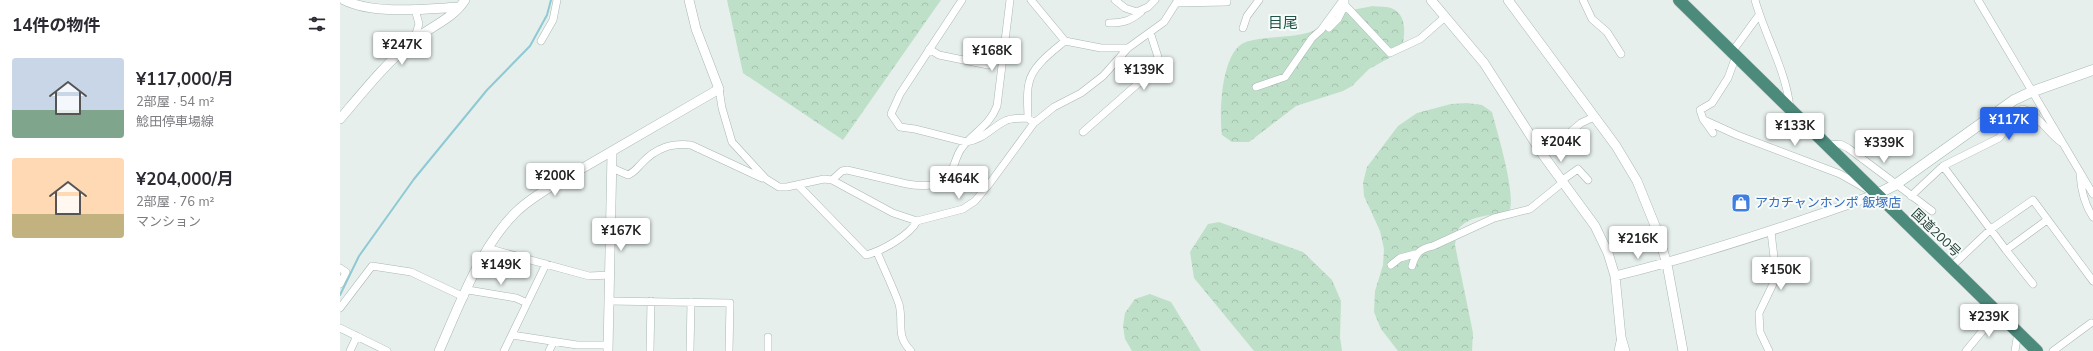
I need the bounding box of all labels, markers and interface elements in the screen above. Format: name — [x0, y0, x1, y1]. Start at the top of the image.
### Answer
icon: filters — [306, 13, 328, 35]
district label: 目尾 — [1268, 13, 1298, 33]
text: 14件の物件 — [12, 14, 100, 37]
pin: ¥247K — [374, 32, 430, 66]
text: ¥247K — [382, 36, 422, 54]
pin: ¥168K — [964, 38, 1020, 72]
text: ¥168K — [972, 42, 1012, 60]
pin: ¥139K — [1116, 57, 1172, 91]
text: ¥139K — [1124, 61, 1164, 79]
text: ¥117,000/月 — [136, 68, 234, 91]
icon: home — [44, 74, 92, 122]
text: 2部屋 · 54 m² — [136, 93, 214, 111]
pin: ¥117K — [1981, 107, 2037, 141]
text: ¥117K — [1989, 111, 2029, 129]
text: 鯰田停車場線 — [136, 113, 214, 131]
pin: ¥133K — [1767, 113, 1823, 147]
text: ¥133K — [1775, 117, 1815, 135]
pin: ¥204K — [1533, 129, 1589, 163]
pin: ¥339K — [1856, 130, 1912, 164]
text: ¥204K — [1541, 133, 1581, 151]
text: ¥339K — [1864, 134, 1904, 152]
pin: ¥200K — [527, 163, 583, 197]
pin: ¥464K — [931, 166, 987, 200]
text: ¥200K — [535, 167, 575, 185]
text: ¥204,000/月 — [136, 168, 234, 191]
text: ¥464K — [939, 170, 979, 188]
icon: home — [44, 174, 92, 222]
shop icon: アカチャンホンポ 飯塚店 — [1730, 192, 1752, 214]
text: 2部屋 · 76 m² — [136, 193, 214, 211]
place label: アカチャンホンポ 飯塚店 — [1755, 194, 1901, 212]
street label: 国道200号 — [1907, 205, 1965, 261]
text: マンション — [136, 213, 201, 231]
pin: ¥167K — [593, 218, 649, 252]
text: ¥167K — [601, 222, 641, 240]
pin: ¥216K — [1610, 226, 1666, 260]
text: ¥216K — [1618, 230, 1658, 248]
pin: ¥149K — [473, 252, 529, 286]
text: ¥149K — [481, 256, 521, 274]
pin: ¥150K — [1753, 257, 1809, 291]
text: ¥150K — [1761, 261, 1801, 279]
pin: ¥239K — [1961, 304, 2017, 338]
text: ¥239K — [1969, 308, 2009, 326]

